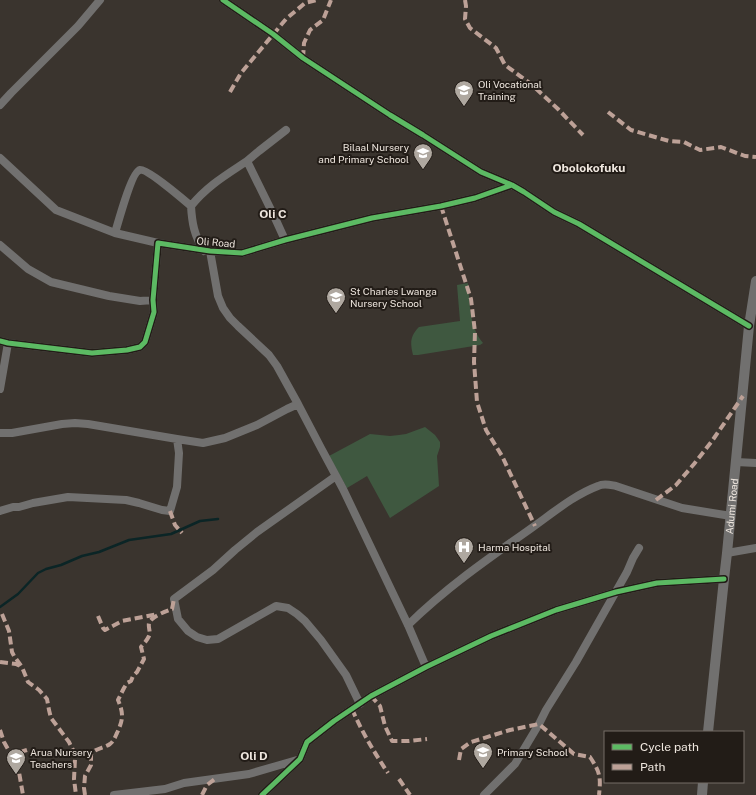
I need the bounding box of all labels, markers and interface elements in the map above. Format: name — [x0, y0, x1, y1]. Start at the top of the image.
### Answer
place label: Oli Vocational Training — [478, 78, 542, 102]
school or university icon: Oli Vocational Training — [453, 79, 475, 107]
place label: Bilaal Nursery and Primary School — [318, 141, 410, 165]
school or university icon: Bilaal Nursery and Primary School — [412, 142, 434, 170]
district label: Obolokofuku — [553, 161, 625, 175]
district label: Oli C — [259, 207, 287, 221]
street label: Oli Road — [196, 234, 236, 250]
place label: St Charles Lwanga Nursery School — [350, 285, 437, 309]
school or university icon: St Charles Lwanga Nursery School — [325, 286, 347, 314]
street label: Adumi Road — [723, 478, 740, 535]
hospital icon: Harma Hospital — [453, 536, 475, 564]
place label: Harma Hospital — [478, 541, 551, 553]
legend — [604, 731, 744, 783]
text: Cycle path — [640, 740, 699, 754]
school or university icon: Primary School — [472, 741, 494, 769]
place label: Arua Nursery Teachers — [30, 746, 93, 770]
place label: Primary School — [497, 746, 568, 758]
school or university icon: Arua Nursery Teachers — [5, 747, 27, 775]
district label: Oli D — [240, 749, 268, 763]
text: Path — [640, 760, 666, 774]

